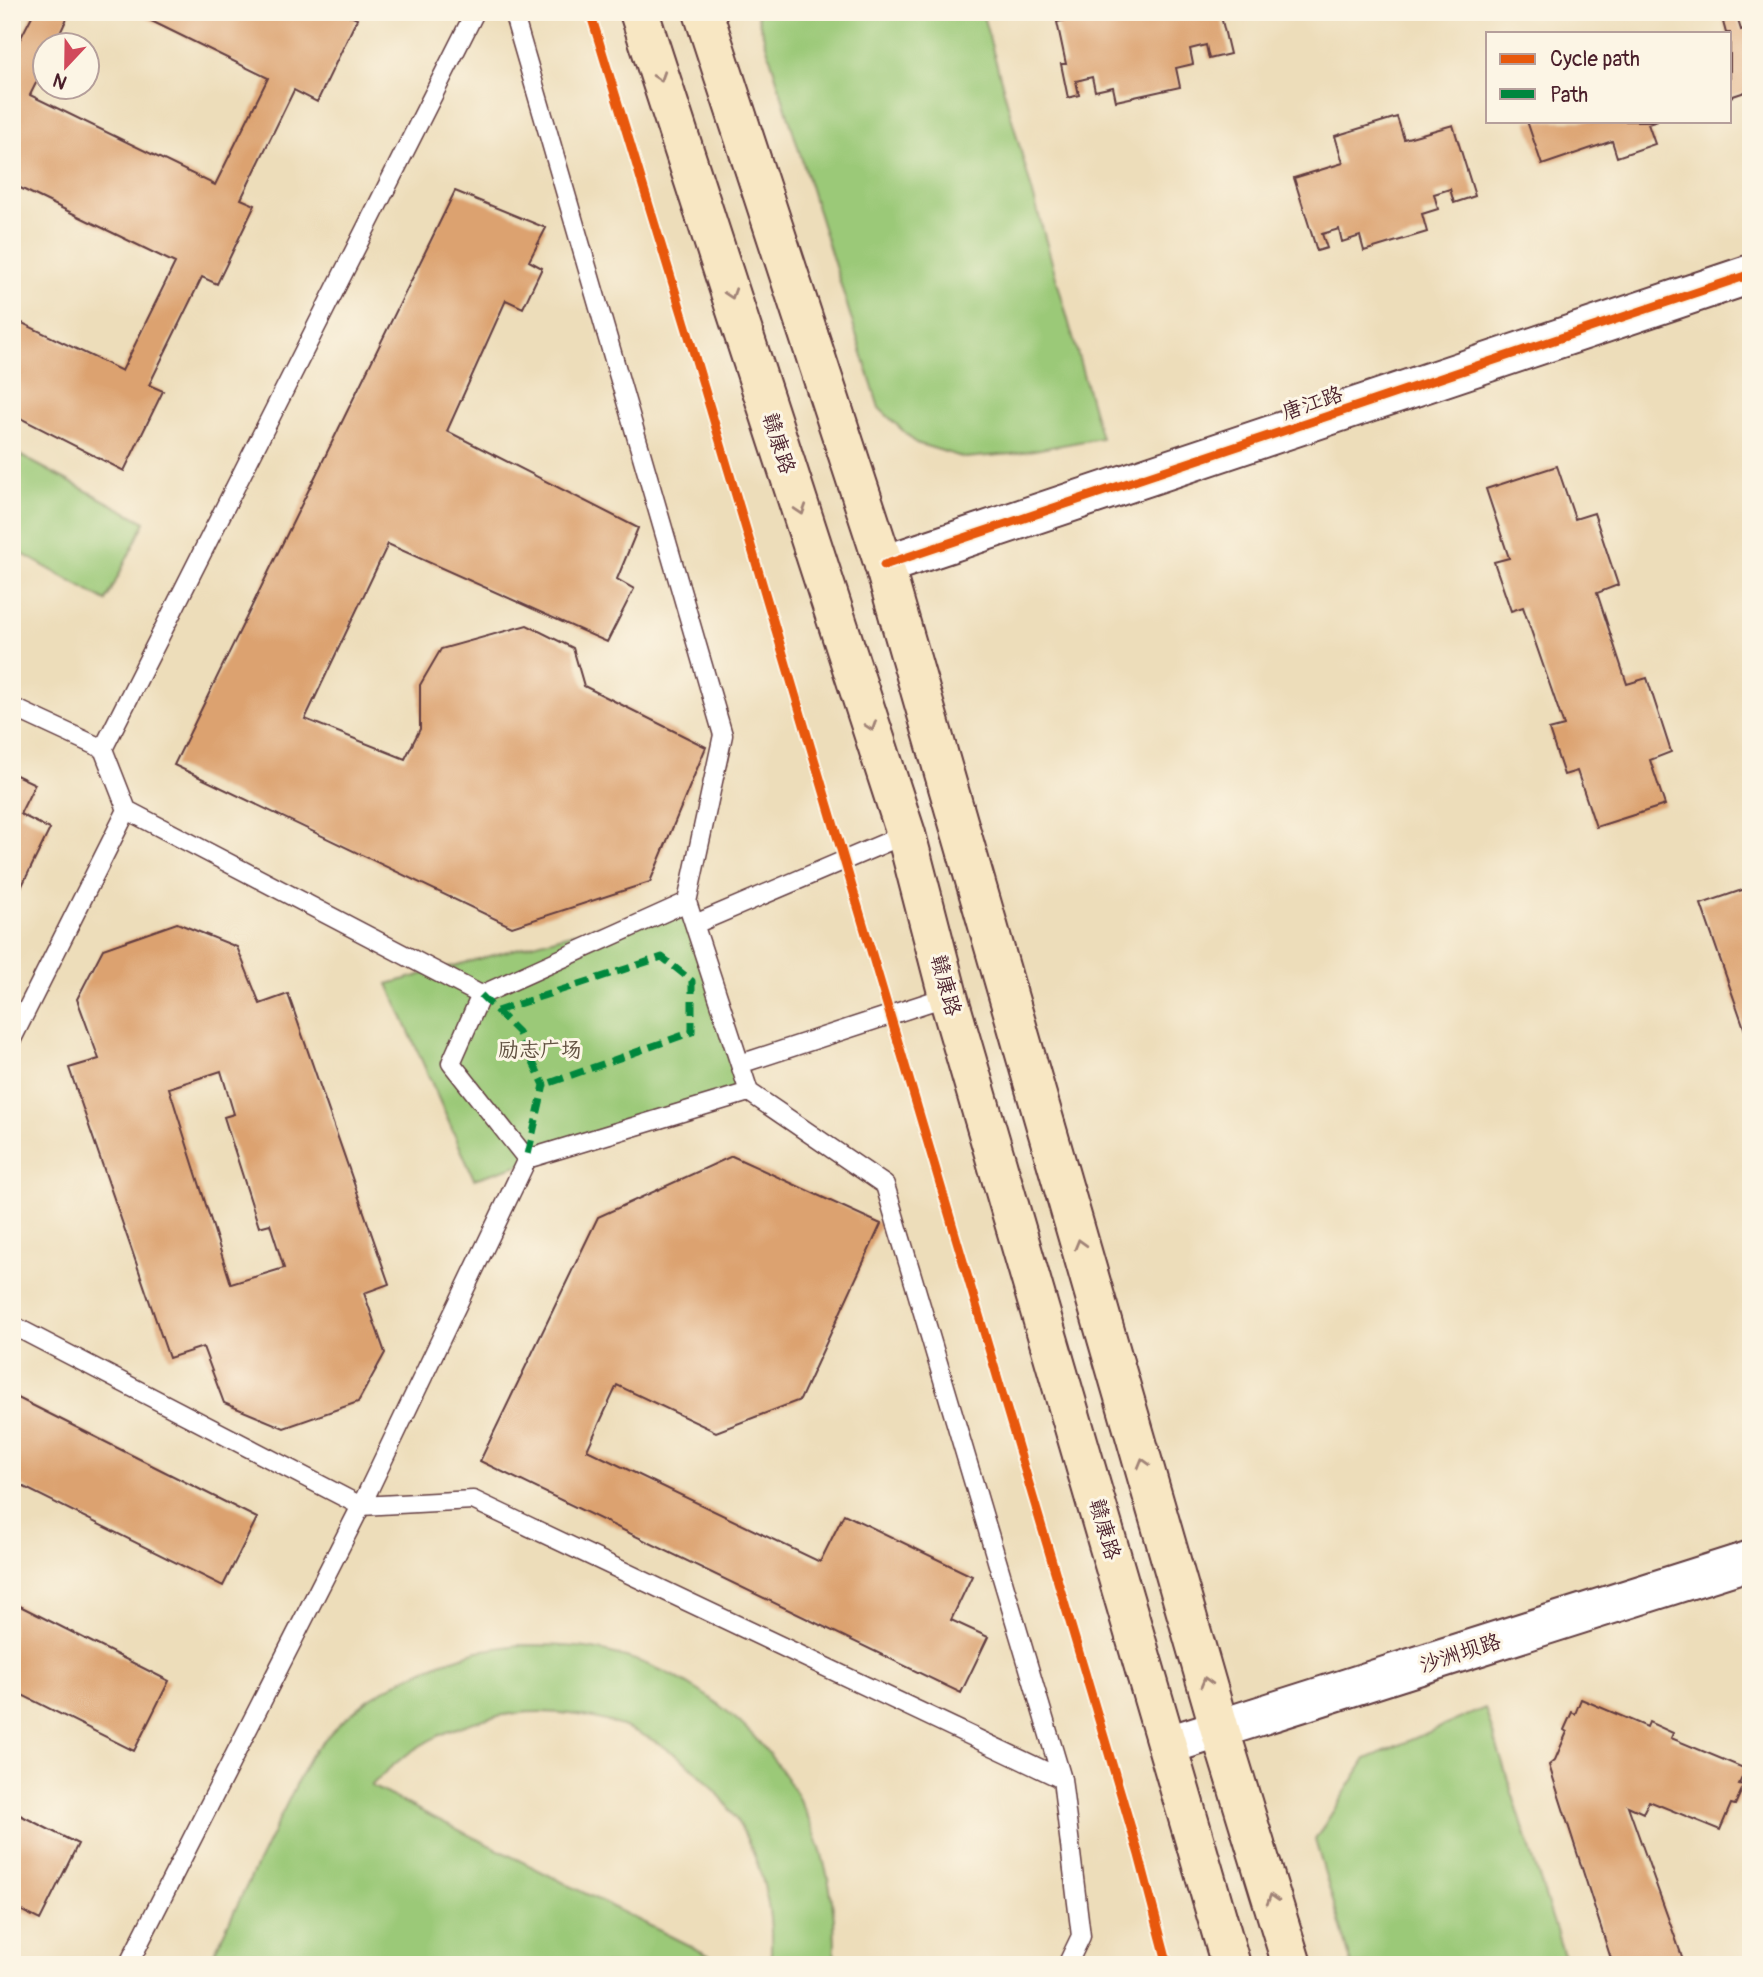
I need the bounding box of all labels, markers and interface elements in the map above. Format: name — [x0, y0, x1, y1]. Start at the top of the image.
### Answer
north arrow — [32, 32, 102, 102]
legend — [1486, 32, 1732, 122]
text: Cycle path — [1550, 46, 1640, 73]
text: N — [49, 67, 70, 94]
one-way arrow — [652, 71, 666, 83]
text: Path — [1550, 82, 1588, 109]
one-way arrow — [722, 287, 737, 299]
street label: 唐江路 — [1278, 380, 1346, 426]
street label: 赣康路 — [756, 409, 801, 477]
one-way arrow — [793, 503, 807, 516]
one-way arrow — [863, 720, 877, 732]
street label: 赣康路 — [924, 951, 967, 1019]
park label: 励志广场 — [498, 1037, 582, 1064]
one-way arrow — [1073, 1239, 1088, 1251]
one-way arrow — [1136, 1457, 1151, 1469]
street label: 赣康路 — [1083, 1495, 1126, 1563]
street label: 沙洲坝路 — [1416, 1628, 1504, 1679]
one-way arrow — [1199, 1676, 1214, 1688]
one-way arrow — [1265, 1894, 1280, 1906]

